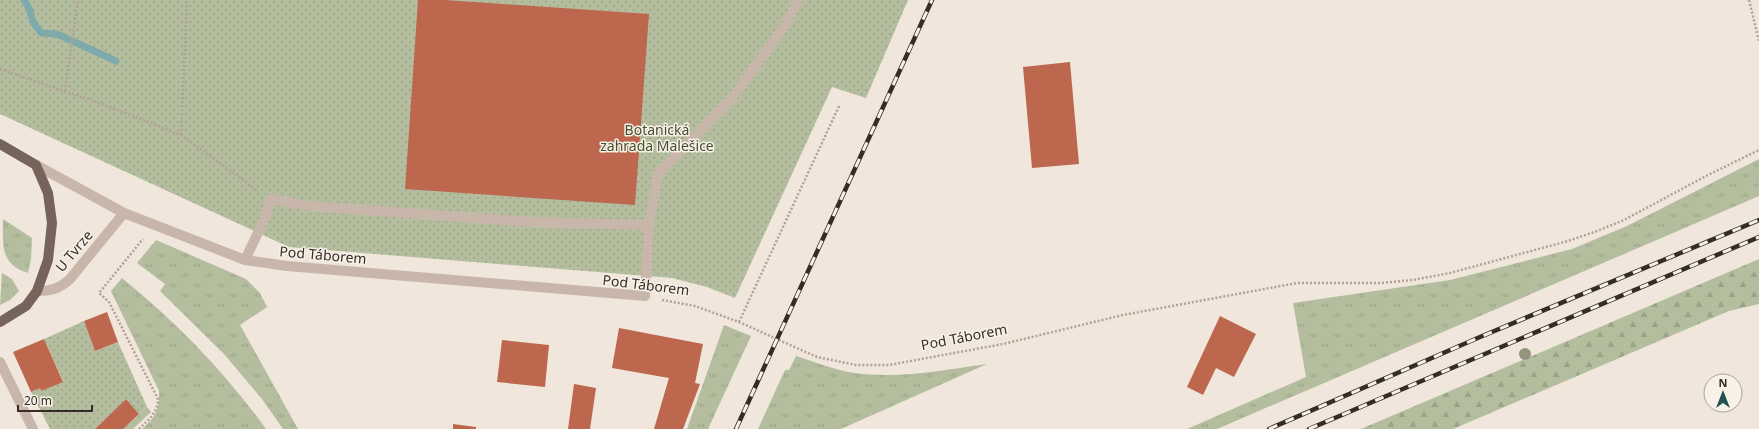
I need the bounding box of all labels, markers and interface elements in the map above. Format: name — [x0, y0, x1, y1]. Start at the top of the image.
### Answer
park label: Botanická zahrada Malešice — [600, 120, 714, 155]
street label: U Tvrze — [51, 226, 97, 275]
street label: Pod Táborem — [279, 241, 367, 268]
street label: Pod Táborem — [602, 270, 691, 299]
street label: Pod Táborem — [919, 319, 1009, 354]
north arrow — [1703, 373, 1743, 413]
text: N — [1719, 375, 1727, 390]
scale bar — [18, 387, 92, 413]
text: 20 m — [24, 392, 52, 409]

